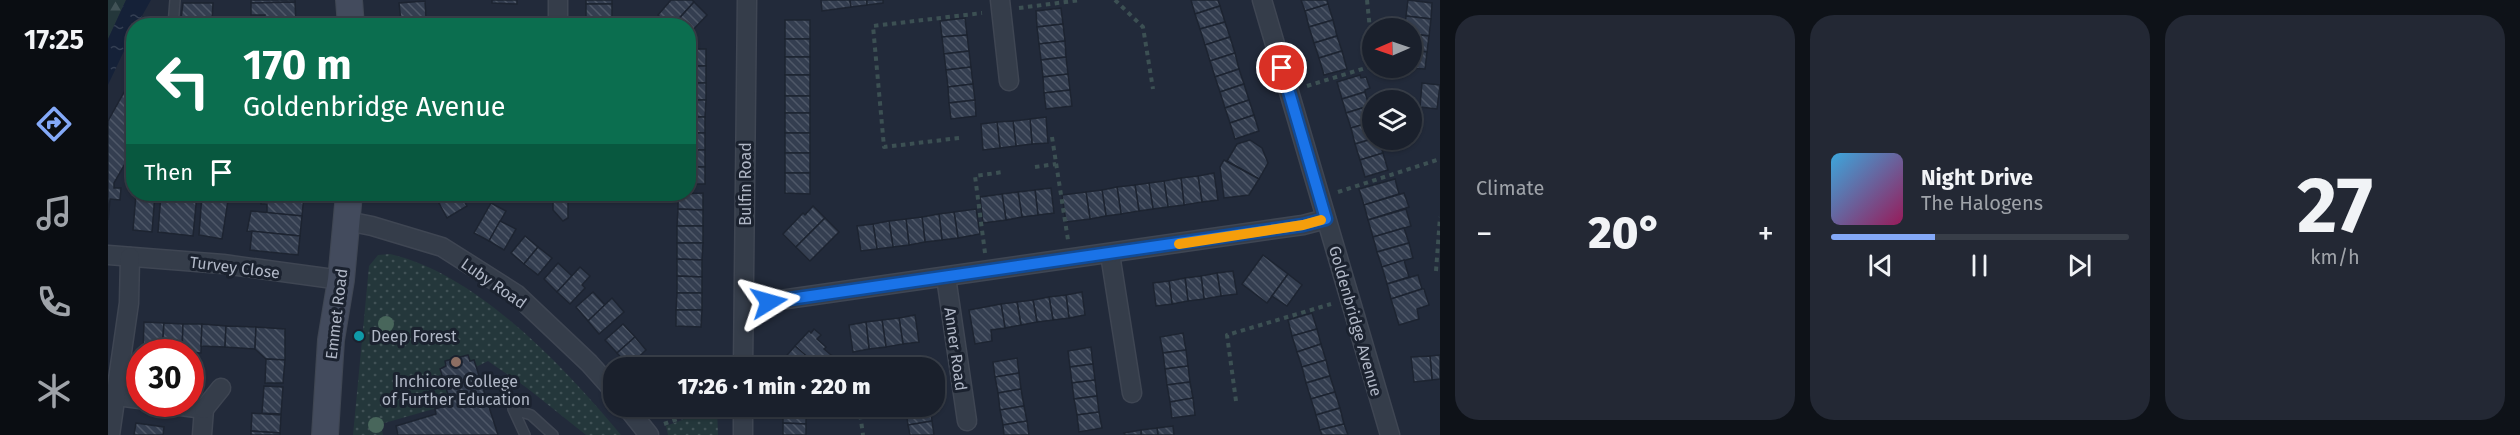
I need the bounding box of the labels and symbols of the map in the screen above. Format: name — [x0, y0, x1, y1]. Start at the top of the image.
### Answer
north arrow — [1362, 18, 1422, 78]
pin — [1256, 42, 1307, 93]
street label: Bulfin Road — [736, 142, 755, 226]
street label: Goldenbridge Avenue — [1325, 244, 1386, 399]
street label: Turvey Close — [189, 253, 281, 282]
street label: Luby Road — [457, 254, 530, 313]
street label: Emmet Road — [321, 268, 351, 361]
position arrow — [737, 270, 801, 334]
street label: Anner Road — [940, 306, 971, 392]
place label: Deep Forest — [371, 327, 457, 346]
marker: Deep Forest — [352, 329, 366, 343]
speed limit sign: 30 — [126, 339, 204, 417]
marker: Inchicore College of Further Education — [449, 355, 463, 369]
place label: Inchicore College of Further Education — [382, 372, 530, 409]

